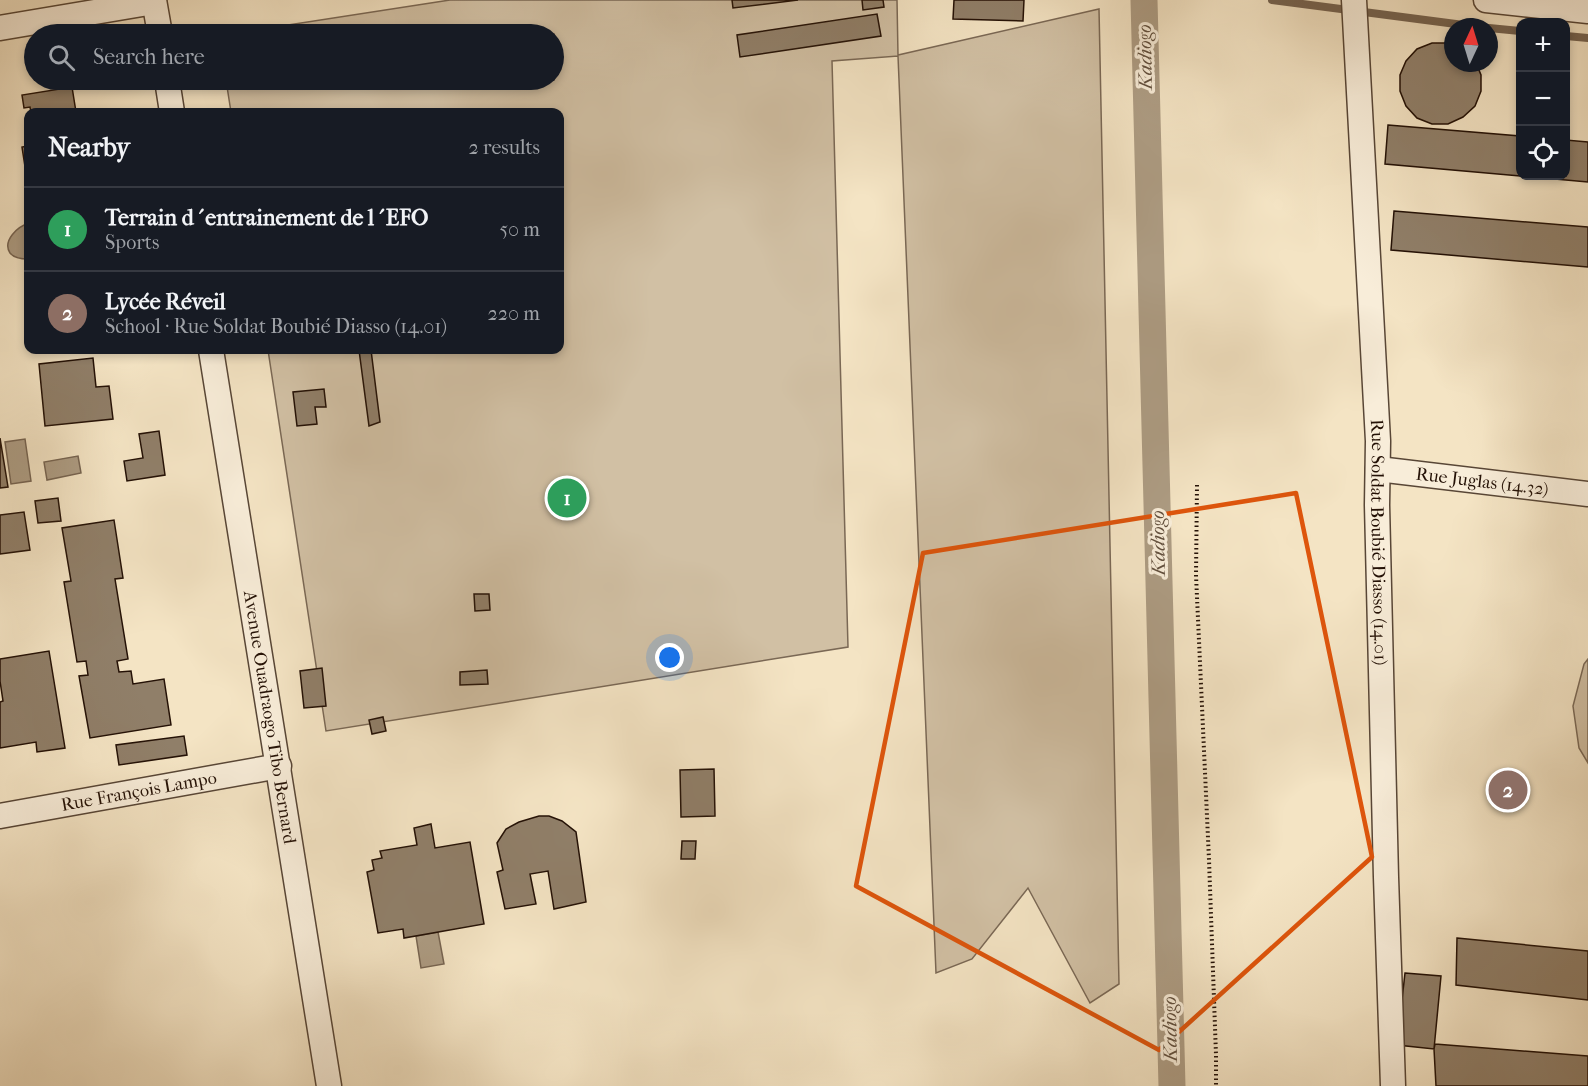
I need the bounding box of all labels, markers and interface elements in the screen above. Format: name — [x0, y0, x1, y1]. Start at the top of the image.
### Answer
north arrow — [1444, 18, 1498, 72]
map controls — [1516, 18, 1570, 180]
button: + — [1516, 18, 1570, 72]
search box — [24, 24, 564, 90]
water label: Kadiogo — [1133, 24, 1157, 92]
icon: search — [45, 41, 78, 74]
text: Search here — [93, 44, 205, 70]
button: − — [1516, 72, 1570, 126]
button: locate — [1516, 126, 1570, 180]
text: Nearby — [48, 132, 130, 163]
text: 2 results — [469, 136, 540, 159]
text: Terrain d´entrainement de l´EFO — [105, 205, 429, 231]
text: 1 — [64, 218, 71, 241]
text: 50 m — [499, 218, 540, 241]
text: Sports — [105, 231, 159, 254]
text: Lycée Réveil — [105, 289, 226, 315]
text: 2 — [62, 302, 73, 325]
text: 220 m — [487, 302, 540, 325]
text: School · Rue Soldat Boubié Diasso (14.01) — [105, 315, 447, 338]
street label: Rue Soldat Boubié Diasso (14.01) — [1366, 419, 1391, 666]
street label: Rue Juglas (14.32) — [1415, 463, 1550, 500]
pin: 1 — [548, 476, 586, 520]
water label: Kadiogo — [1146, 510, 1170, 578]
street label: Avenue Ouadraogo Tibo Bernard — [239, 588, 301, 846]
your location — [655, 643, 684, 672]
street label: Rue François Lampo — [59, 767, 218, 815]
pin: 2 — [1488, 768, 1528, 812]
water label: Kadiogo — [1158, 996, 1182, 1064]

